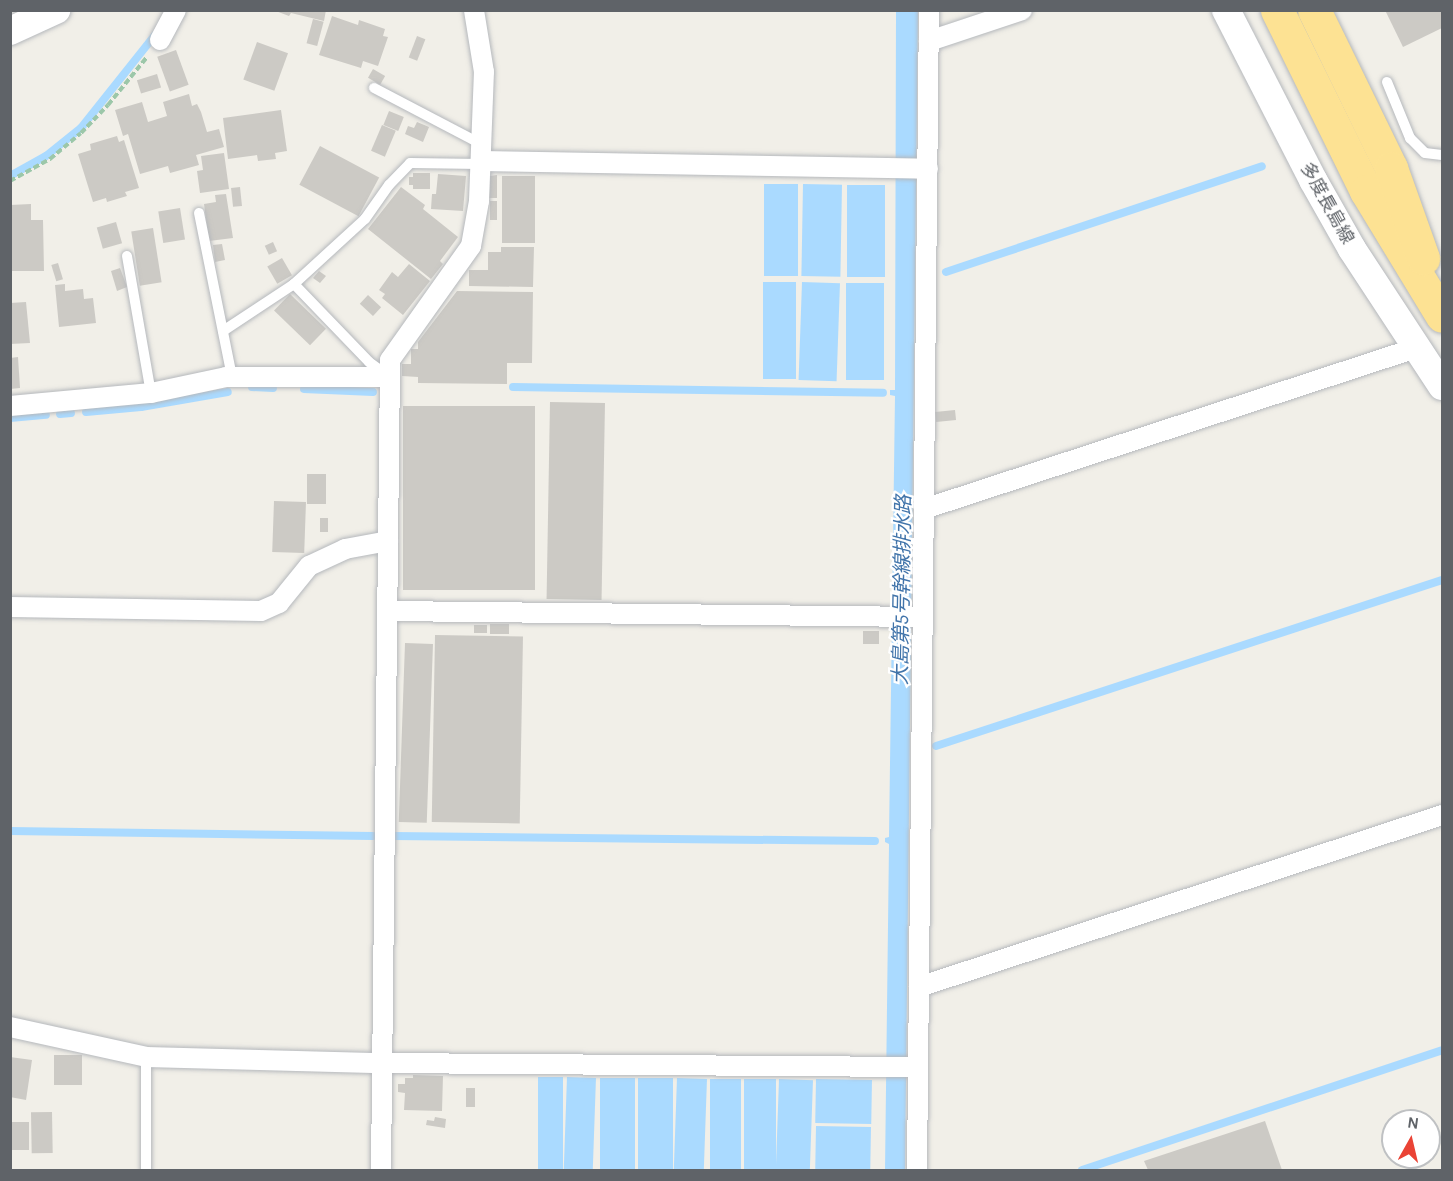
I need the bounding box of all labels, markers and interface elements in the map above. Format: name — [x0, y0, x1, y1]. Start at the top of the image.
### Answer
street label: 多度長島線 — [1296, 158, 1358, 248]
water label: 大島第5号幹線排水路 — [888, 495, 916, 685]
north arrow — [1381, 1109, 1441, 1169]
text: N — [1406, 1112, 1420, 1133]

